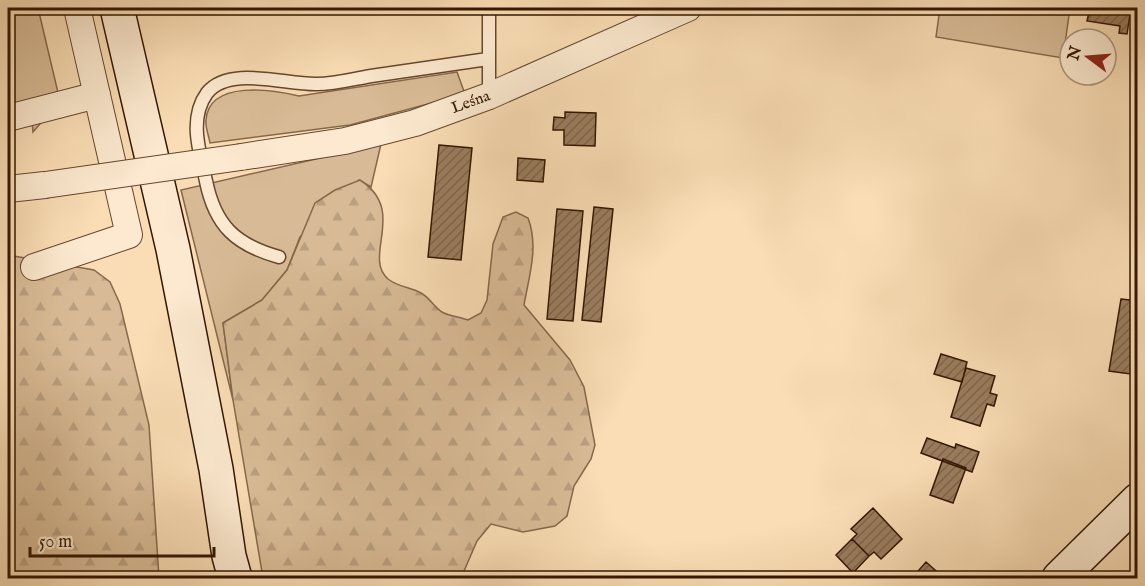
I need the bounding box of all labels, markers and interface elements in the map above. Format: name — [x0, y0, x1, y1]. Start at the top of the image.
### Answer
north arrow — [1058, 27, 1118, 87]
text: N — [1064, 44, 1087, 64]
street label: Leśna — [449, 86, 493, 119]
scale bar — [30, 520, 214, 558]
text: 50 m — [39, 531, 72, 554]

